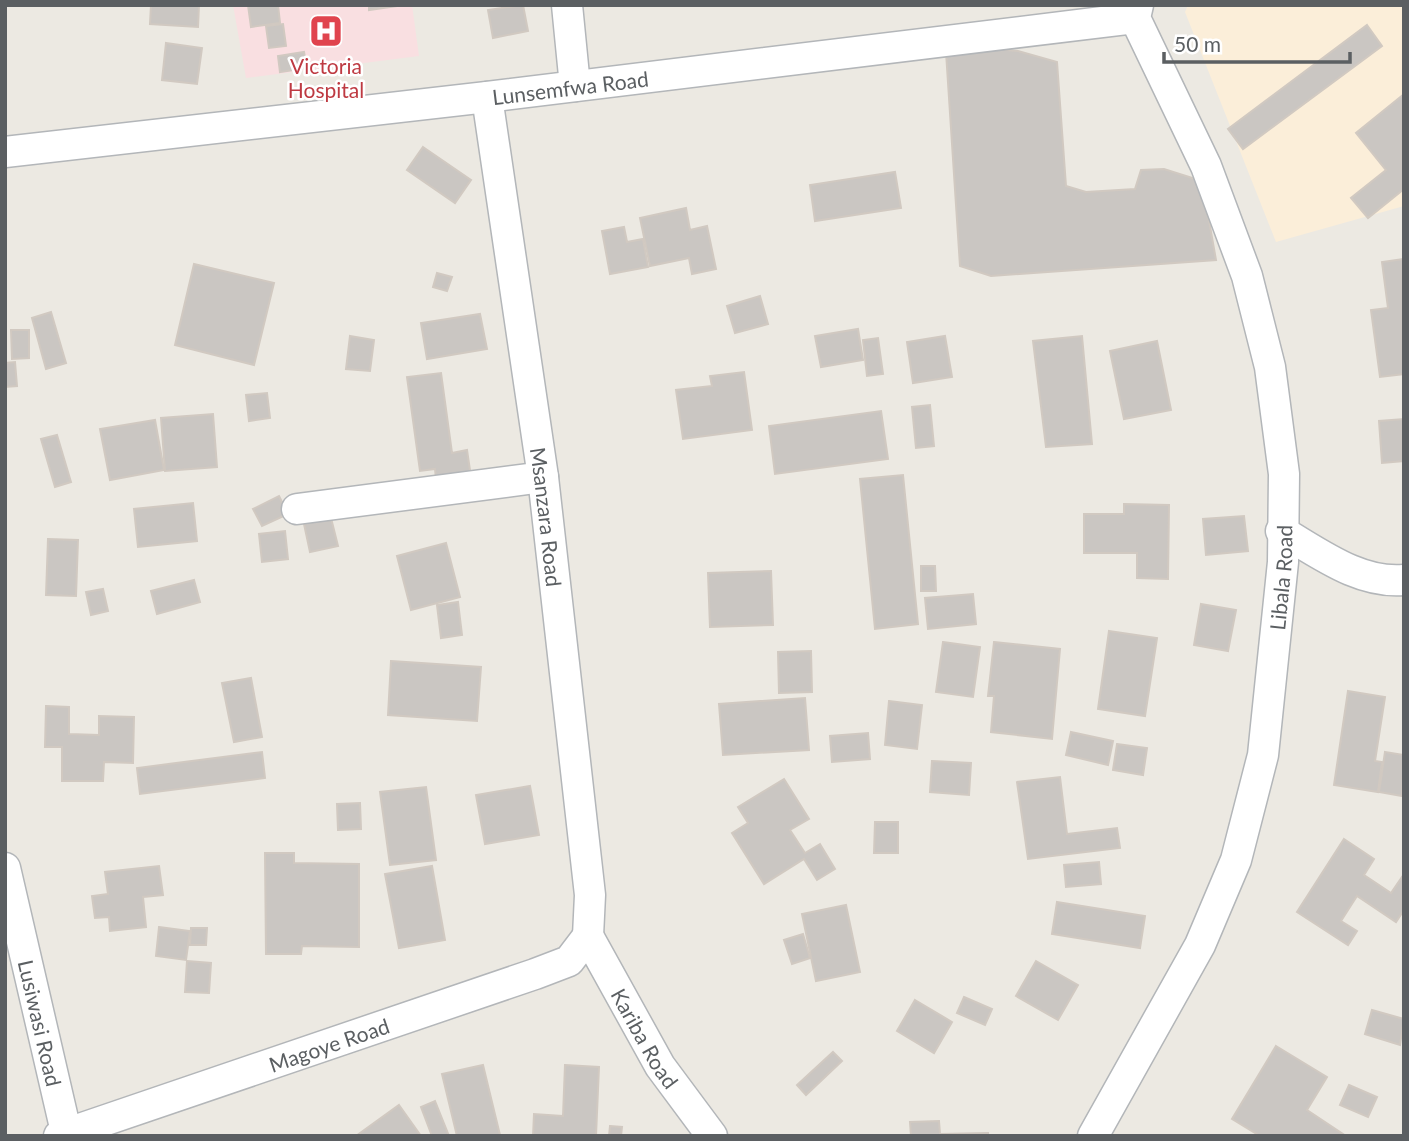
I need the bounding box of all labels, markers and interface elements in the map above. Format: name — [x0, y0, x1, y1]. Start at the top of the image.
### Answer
hospital icon: Victoria Hospital — [307, 12, 345, 50]
scale bar — [1164, 21, 1350, 65]
text: 50 m — [1174, 31, 1221, 56]
place label: Victoria Hospital — [288, 53, 364, 102]
street label: Lunsemfwa Road — [491, 65, 650, 109]
street label: Msanzara Road — [526, 445, 568, 588]
street label: Libala Road — [1264, 525, 1296, 631]
street label: Lusiwasi Road — [14, 957, 68, 1089]
street label: Kariba Road — [607, 984, 684, 1093]
street label: Magoye Road — [265, 1012, 392, 1076]

